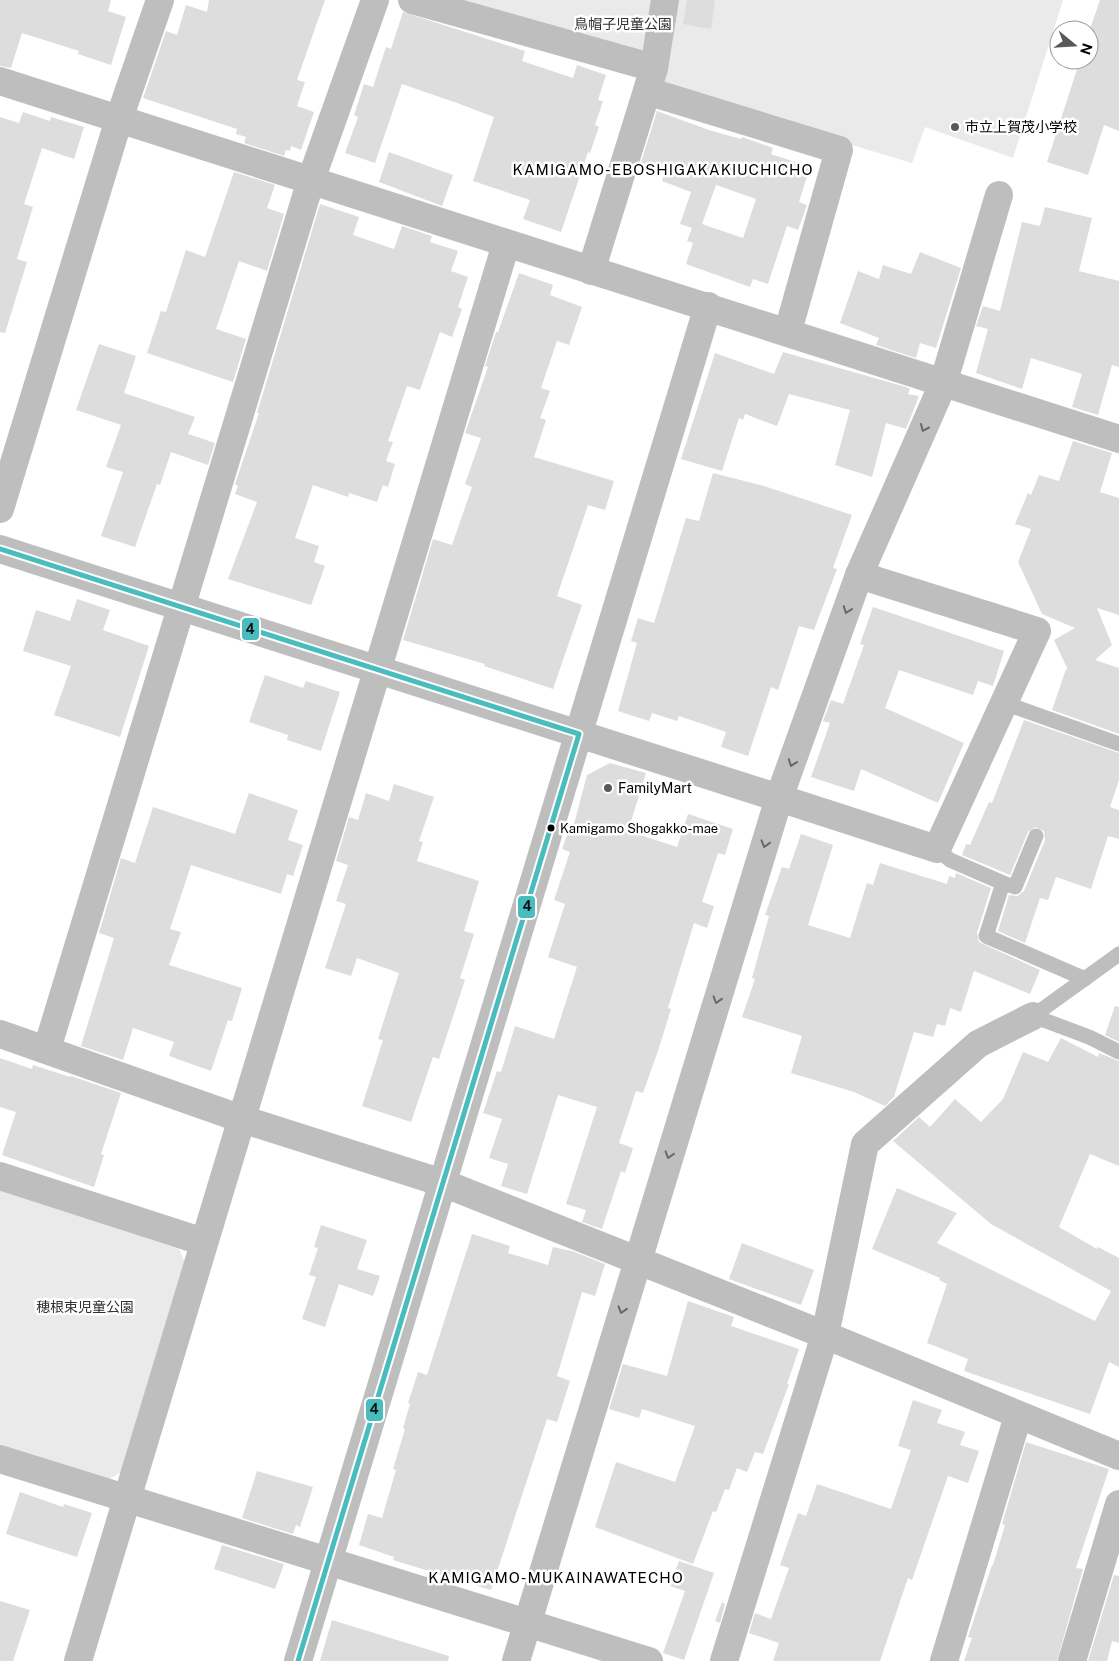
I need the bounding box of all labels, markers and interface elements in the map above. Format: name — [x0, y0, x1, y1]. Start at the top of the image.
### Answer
park label: 鳥帽子児童公園 — [574, 16, 672, 32]
north arrow — [1049, 20, 1099, 70]
text: N — [1077, 41, 1096, 57]
place label: 市立上賀茂小学校 — [965, 119, 1077, 135]
marker: 市立上賀茂小学校 — [949, 121, 961, 133]
district label: KAMIGAMO-EBOSHIGAKAKIUCHICHO — [513, 161, 813, 178]
one-way arrow — [919, 423, 930, 432]
one-way arrow — [843, 605, 853, 614]
line badge: 4 — [241, 617, 260, 641]
text: 4 — [245, 621, 255, 637]
one-way arrow — [787, 758, 797, 767]
place label: FamilyMart — [618, 780, 692, 796]
marker: FamilyMart — [602, 782, 614, 794]
place label: Kamigamo Shogakko-mae — [560, 821, 718, 836]
marker: Kamigamo Shogakko-mae — [546, 823, 556, 833]
one-way arrow — [760, 840, 770, 848]
line badge: 4 — [517, 895, 536, 919]
text: 4 — [522, 898, 532, 914]
one-way arrow — [712, 995, 722, 1003]
one-way arrow — [665, 1150, 675, 1159]
park label: 穂根束児童公園 — [36, 1299, 134, 1315]
one-way arrow — [617, 1306, 627, 1314]
line badge: 4 — [365, 1398, 384, 1422]
text: 4 — [369, 1401, 379, 1417]
district label: KAMIGAMO-MUKAINAWATECHO — [428, 1569, 684, 1586]

